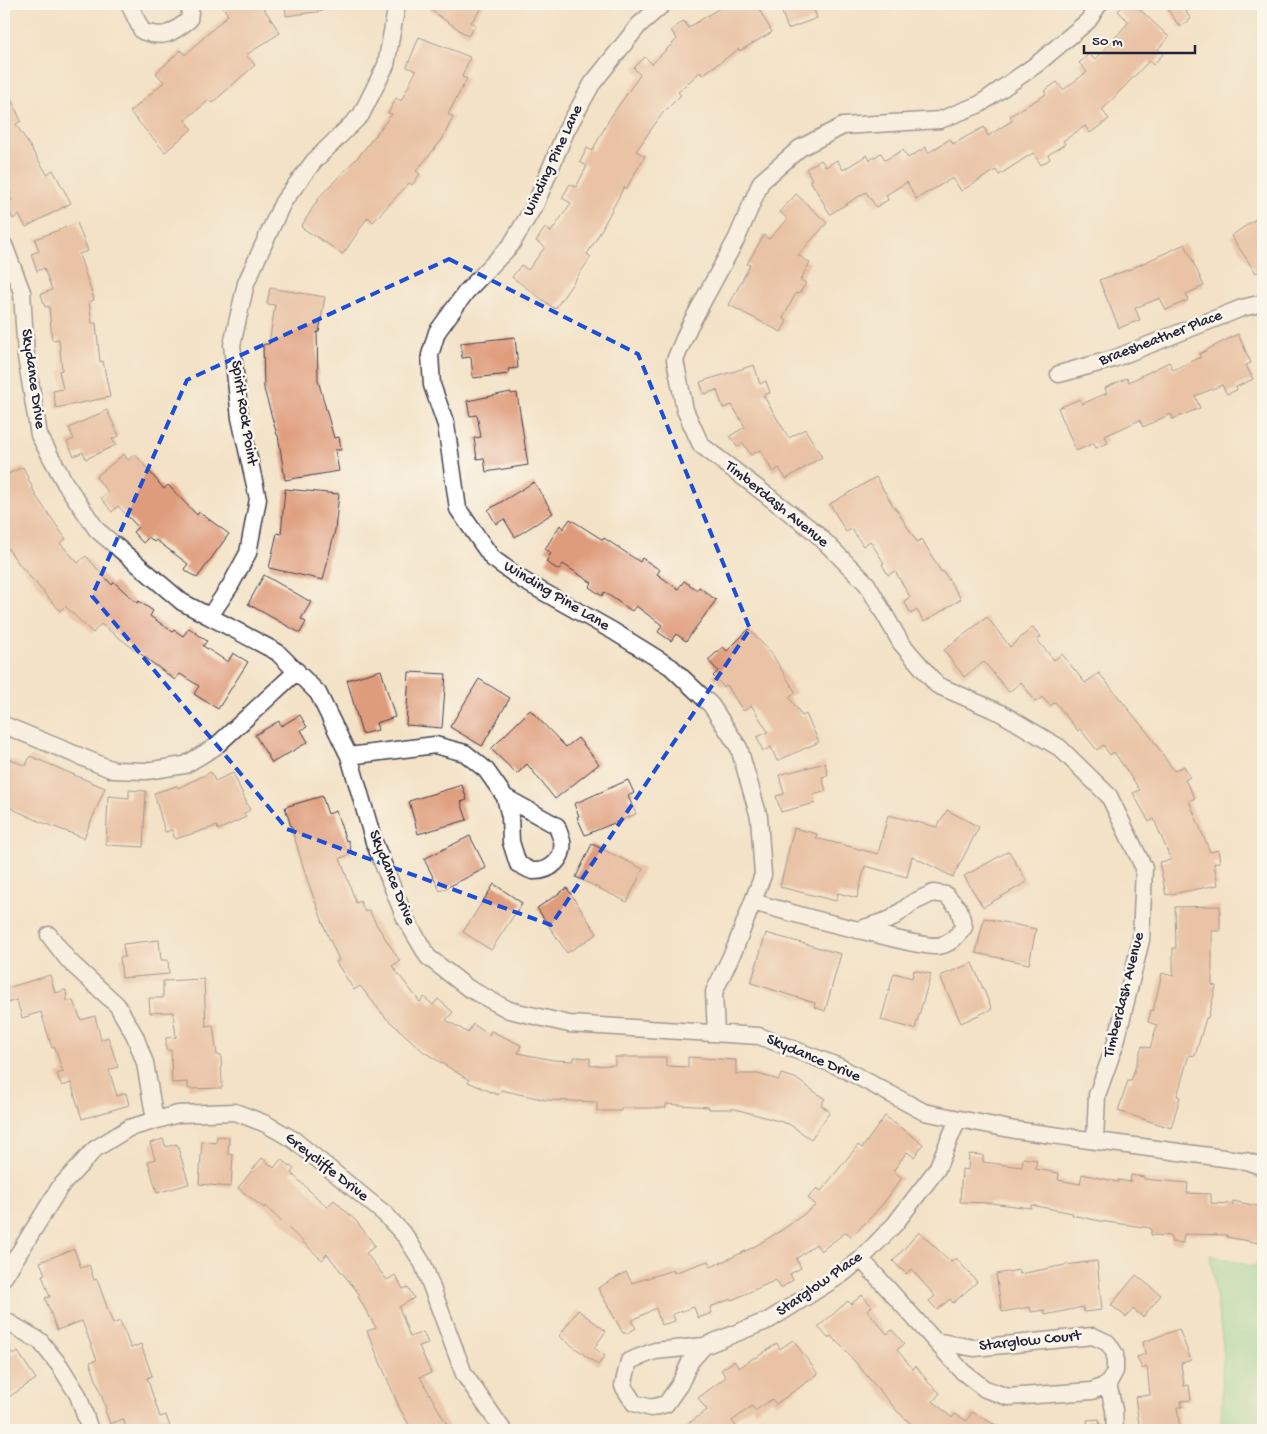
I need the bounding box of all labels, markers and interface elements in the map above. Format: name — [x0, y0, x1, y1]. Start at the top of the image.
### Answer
scale bar — [1084, 22, 1196, 54]
text: 50 m — [1092, 33, 1123, 51]
street label: Winding Pine Lane — [520, 102, 588, 220]
street label: Braesheather Place — [1096, 307, 1226, 372]
street label: Skydance Drive — [16, 328, 49, 431]
street label: Spirit Rock Point — [225, 359, 261, 468]
street label: Timberdash Avenue — [720, 457, 832, 553]
street label: Winding Pine Lane — [499, 558, 613, 637]
street label: Skydance Drive — [363, 828, 419, 929]
street label: Timberdash Avenue — [1100, 930, 1150, 1060]
street label: Skydance Drive — [763, 1031, 864, 1088]
street label: Greycliffe Drive — [280, 1129, 372, 1207]
street label: Starglow Place — [773, 1248, 867, 1322]
street label: Starglow Court — [978, 1327, 1083, 1357]

